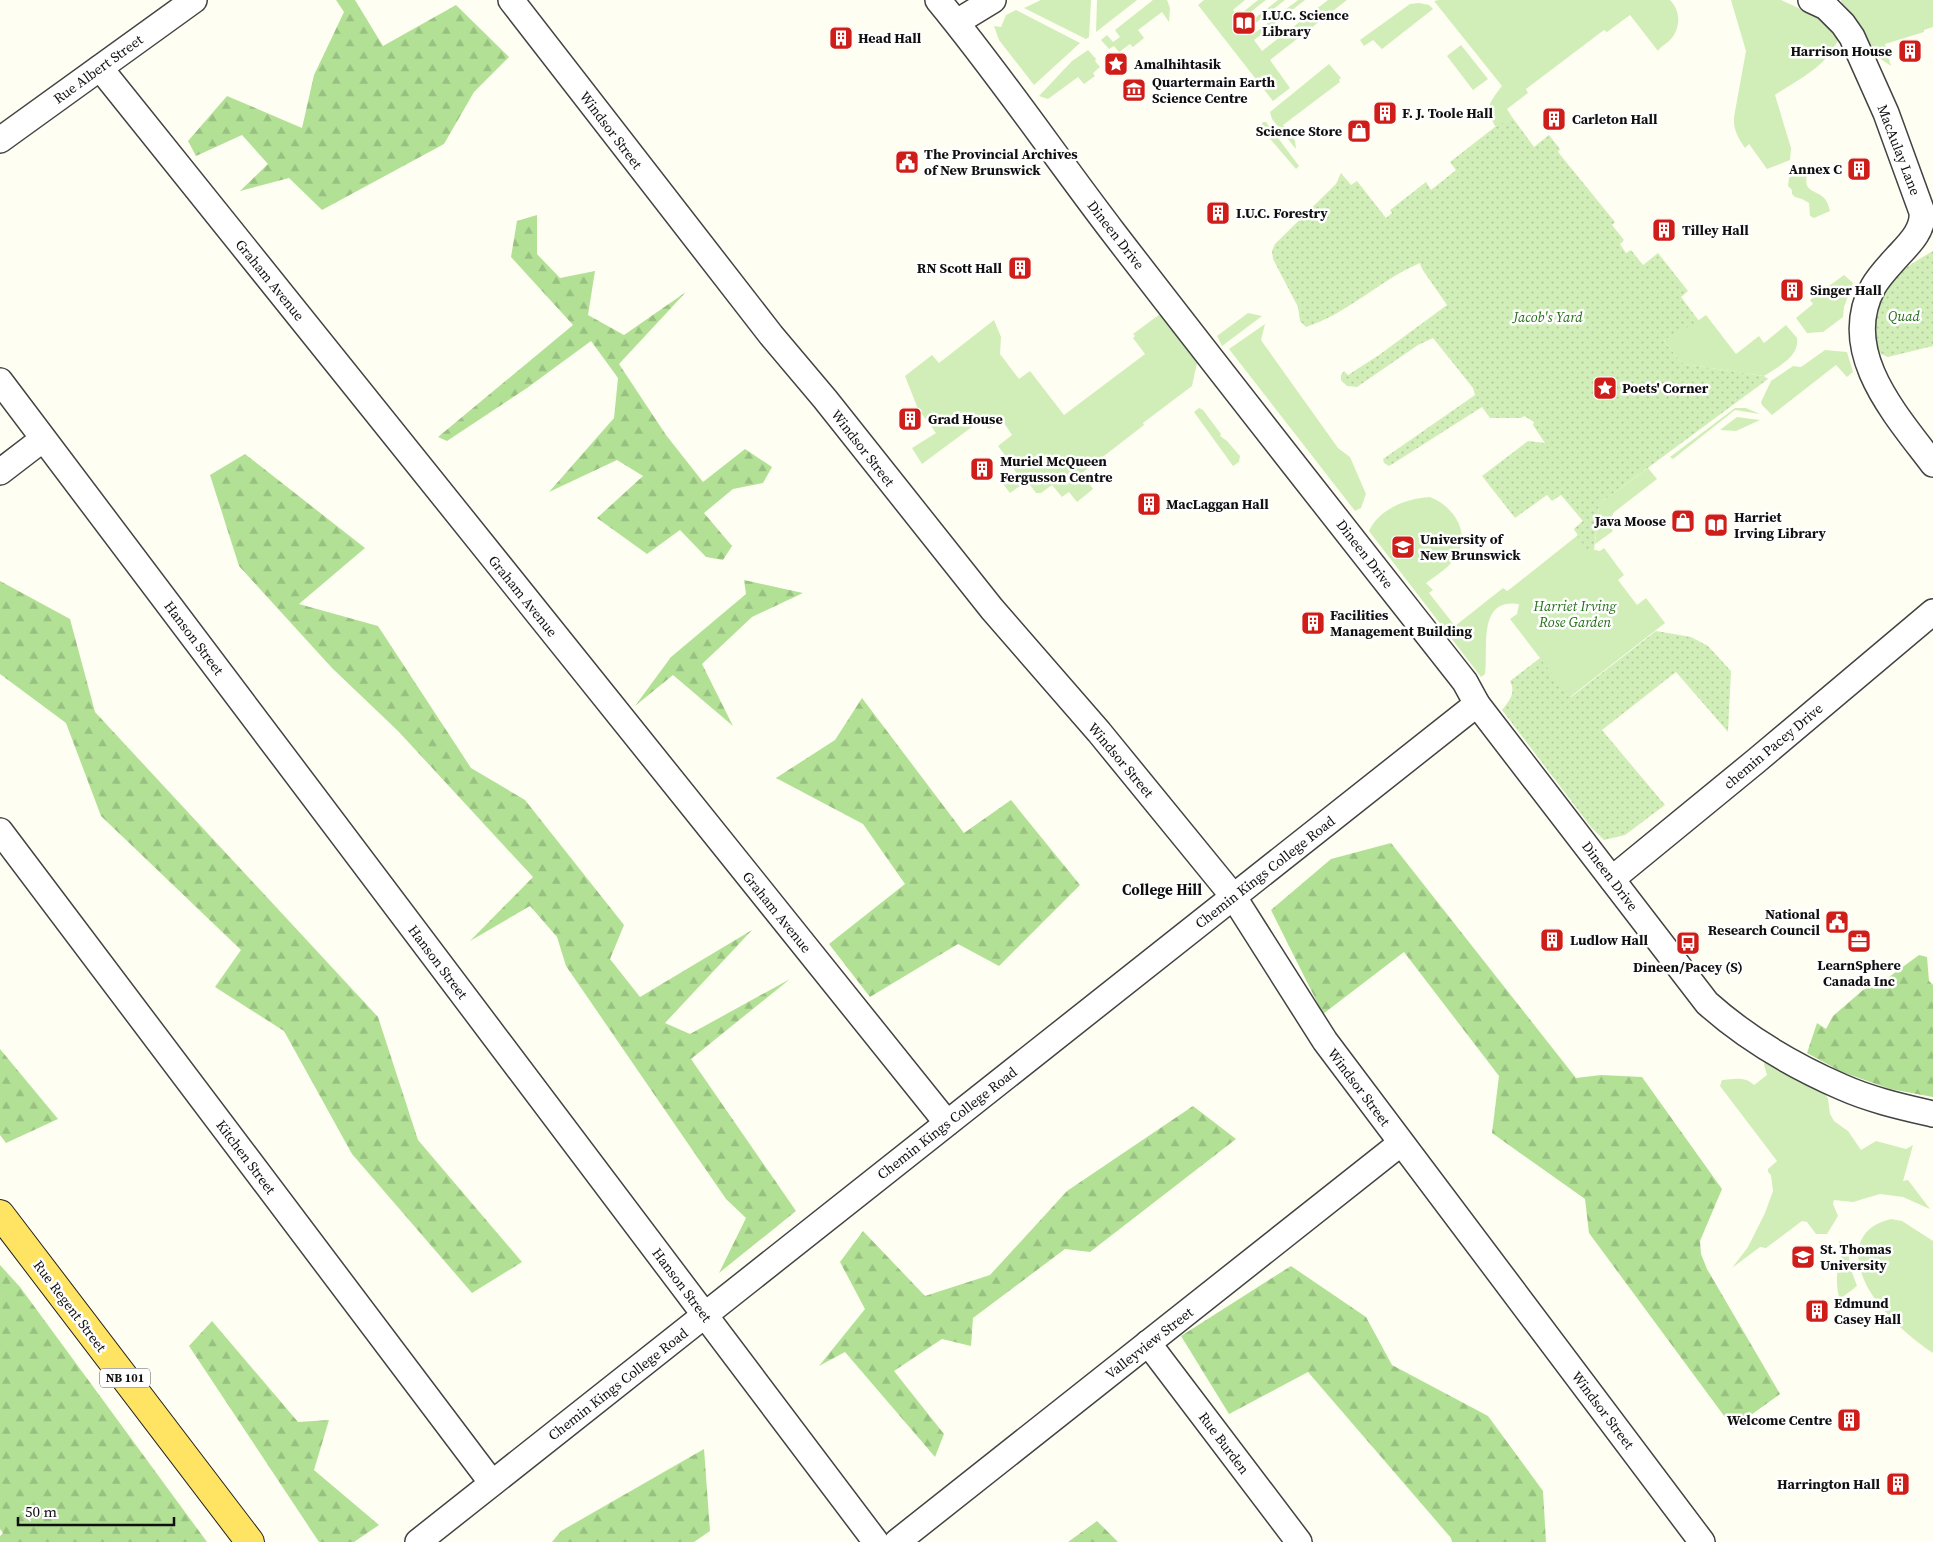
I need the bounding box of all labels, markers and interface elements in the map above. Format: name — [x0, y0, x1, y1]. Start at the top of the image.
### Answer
place label: I.U.C. Science Library — [1262, 5, 1349, 41]
library icon: I.U.C. Science Library — [1231, 10, 1257, 36]
building icon: Head Hall — [828, 25, 854, 51]
place label: Head Hall — [858, 28, 922, 48]
street label: Rue Albert Street — [49, 29, 147, 108]
building icon: Harrison House — [1897, 38, 1923, 64]
place label: Harrison House — [1790, 41, 1892, 61]
place icon: Amalhihtasik — [1103, 51, 1129, 77]
place label: Amalhihtasik — [1134, 54, 1222, 74]
place label: Quartermain Earth Science Centre — [1152, 72, 1276, 108]
museum icon: Quartermain Earth Science Centre — [1121, 77, 1147, 103]
street label: Windsor Street — [575, 87, 647, 173]
building icon: F. J. Toole Hall — [1372, 100, 1398, 126]
street label: MacAulay Lane — [1872, 102, 1926, 198]
place label: F. J. Toole Hall — [1402, 103, 1494, 123]
building icon: Carleton Hall — [1541, 106, 1567, 132]
place label: Carleton Hall — [1572, 109, 1658, 129]
shop icon: Science Store — [1346, 118, 1372, 144]
place label: Science Store — [1256, 121, 1342, 141]
place label: The Provincial Archives of New Brunswick — [924, 144, 1078, 180]
public building icon: The Provincial Archives of New Brunswick — [894, 149, 920, 175]
building icon: Annex C — [1846, 156, 1872, 182]
place label: Annex C — [1789, 159, 1842, 179]
street label: Dineen Drive — [1083, 196, 1149, 274]
building icon: I.U.C. Forestry — [1205, 200, 1231, 226]
place label: I.U.C. Forestry — [1236, 203, 1328, 223]
building icon: Tilley Hall — [1651, 217, 1677, 243]
place label: Tilley Hall — [1682, 220, 1749, 240]
street label: Graham Avenue — [231, 235, 309, 325]
building icon: RN Scott Hall — [1007, 255, 1033, 281]
place label: RN Scott Hall — [917, 258, 1002, 278]
building icon: Singer Hall — [1779, 277, 1805, 303]
place label: Singer Hall — [1810, 280, 1882, 300]
park label: Quad — [1888, 306, 1921, 326]
park label: Jacob's Yard — [1512, 307, 1583, 327]
place icon: Poets' Corner — [1592, 375, 1618, 401]
place label: Poets' Corner — [1622, 378, 1709, 398]
street label: Windsor Street — [827, 405, 900, 491]
building icon: Grad House — [897, 406, 923, 432]
place label: Grad House — [928, 409, 1003, 429]
place label: Muriel McQueen Fergusson Centre — [1000, 451, 1112, 487]
building icon: Muriel McQueen Fergusson Centre — [969, 456, 995, 482]
building icon: MacLaggan Hall — [1136, 491, 1162, 517]
place label: MacLaggan Hall — [1166, 494, 1269, 514]
place label: Harriet Irving Library — [1734, 507, 1827, 543]
shop icon: Java Moose — [1670, 508, 1696, 534]
place label: Java Moose — [1594, 511, 1666, 531]
library icon: Harriet Irving Library — [1703, 512, 1729, 538]
street label: Dineen Drive — [1332, 515, 1398, 593]
place label: University of New Brunswick — [1420, 529, 1521, 565]
school or university icon: University of New Brunswick — [1390, 534, 1416, 560]
street label: Graham Avenue — [484, 551, 562, 641]
park label: Harriet Irving Rose Garden — [1533, 596, 1618, 632]
street label: Hanson Street — [160, 597, 229, 680]
place label: Facilities Management Building — [1330, 605, 1472, 641]
building icon: Facilities Management Building — [1300, 610, 1326, 636]
street label: chemin Pacey Drive — [1719, 698, 1827, 794]
street label: Windsor Street — [1083, 718, 1159, 802]
street label: Chemin Kings College Road — [1191, 811, 1339, 933]
street label: Dineen Drive — [1577, 837, 1643, 915]
street label: Graham Avenue — [738, 867, 816, 957]
district label: College Hill — [1122, 879, 1202, 900]
place label: National Research Council — [1708, 904, 1820, 940]
public building icon: National Research Council — [1824, 909, 1850, 935]
street label: Hanson Street — [404, 921, 473, 1004]
building icon: Ludlow Hall — [1539, 927, 1565, 953]
office icon: LearnSphere Canada Inc — [1846, 928, 1872, 954]
place label: Ludlow Hall — [1570, 930, 1648, 950]
bus stop icon: Dineen/Pacey (S) — [1675, 930, 1701, 956]
place label: LearnSphere Canada Inc — [1817, 955, 1901, 991]
place label: Dineen/Pacey (S) — [1633, 957, 1743, 977]
street label: Windsor Street — [1323, 1044, 1395, 1130]
street label: Chemin Kings College Road — [873, 1062, 1021, 1184]
street label: Kitchen Street — [211, 1116, 281, 1199]
place label: St. Thomas University — [1820, 1239, 1892, 1275]
street label: Hanson Street — [648, 1244, 717, 1327]
school or university icon: St. Thomas University — [1790, 1244, 1816, 1270]
street label: Rue Regent Street — [29, 1256, 111, 1356]
place label: Edmund Casey Hall — [1834, 1293, 1902, 1329]
building icon: Edmund Casey Hall — [1804, 1298, 1830, 1324]
street label: Valleyview Street — [1101, 1302, 1197, 1384]
street label: Chemin Kings College Road — [544, 1323, 692, 1445]
street label: Windsor Street — [1567, 1367, 1639, 1453]
road number: NB 101 — [100, 1369, 150, 1388]
building icon: Welcome Centre — [1836, 1407, 1862, 1433]
street label: Rue Burden — [1194, 1408, 1254, 1479]
place label: Welcome Centre — [1727, 1410, 1832, 1430]
building icon: Harrington Hall — [1885, 1471, 1911, 1497]
place label: Harrington Hall — [1777, 1474, 1880, 1494]
scale bar — [18, 1494, 174, 1526]
text: 50 m — [25, 1501, 57, 1522]

